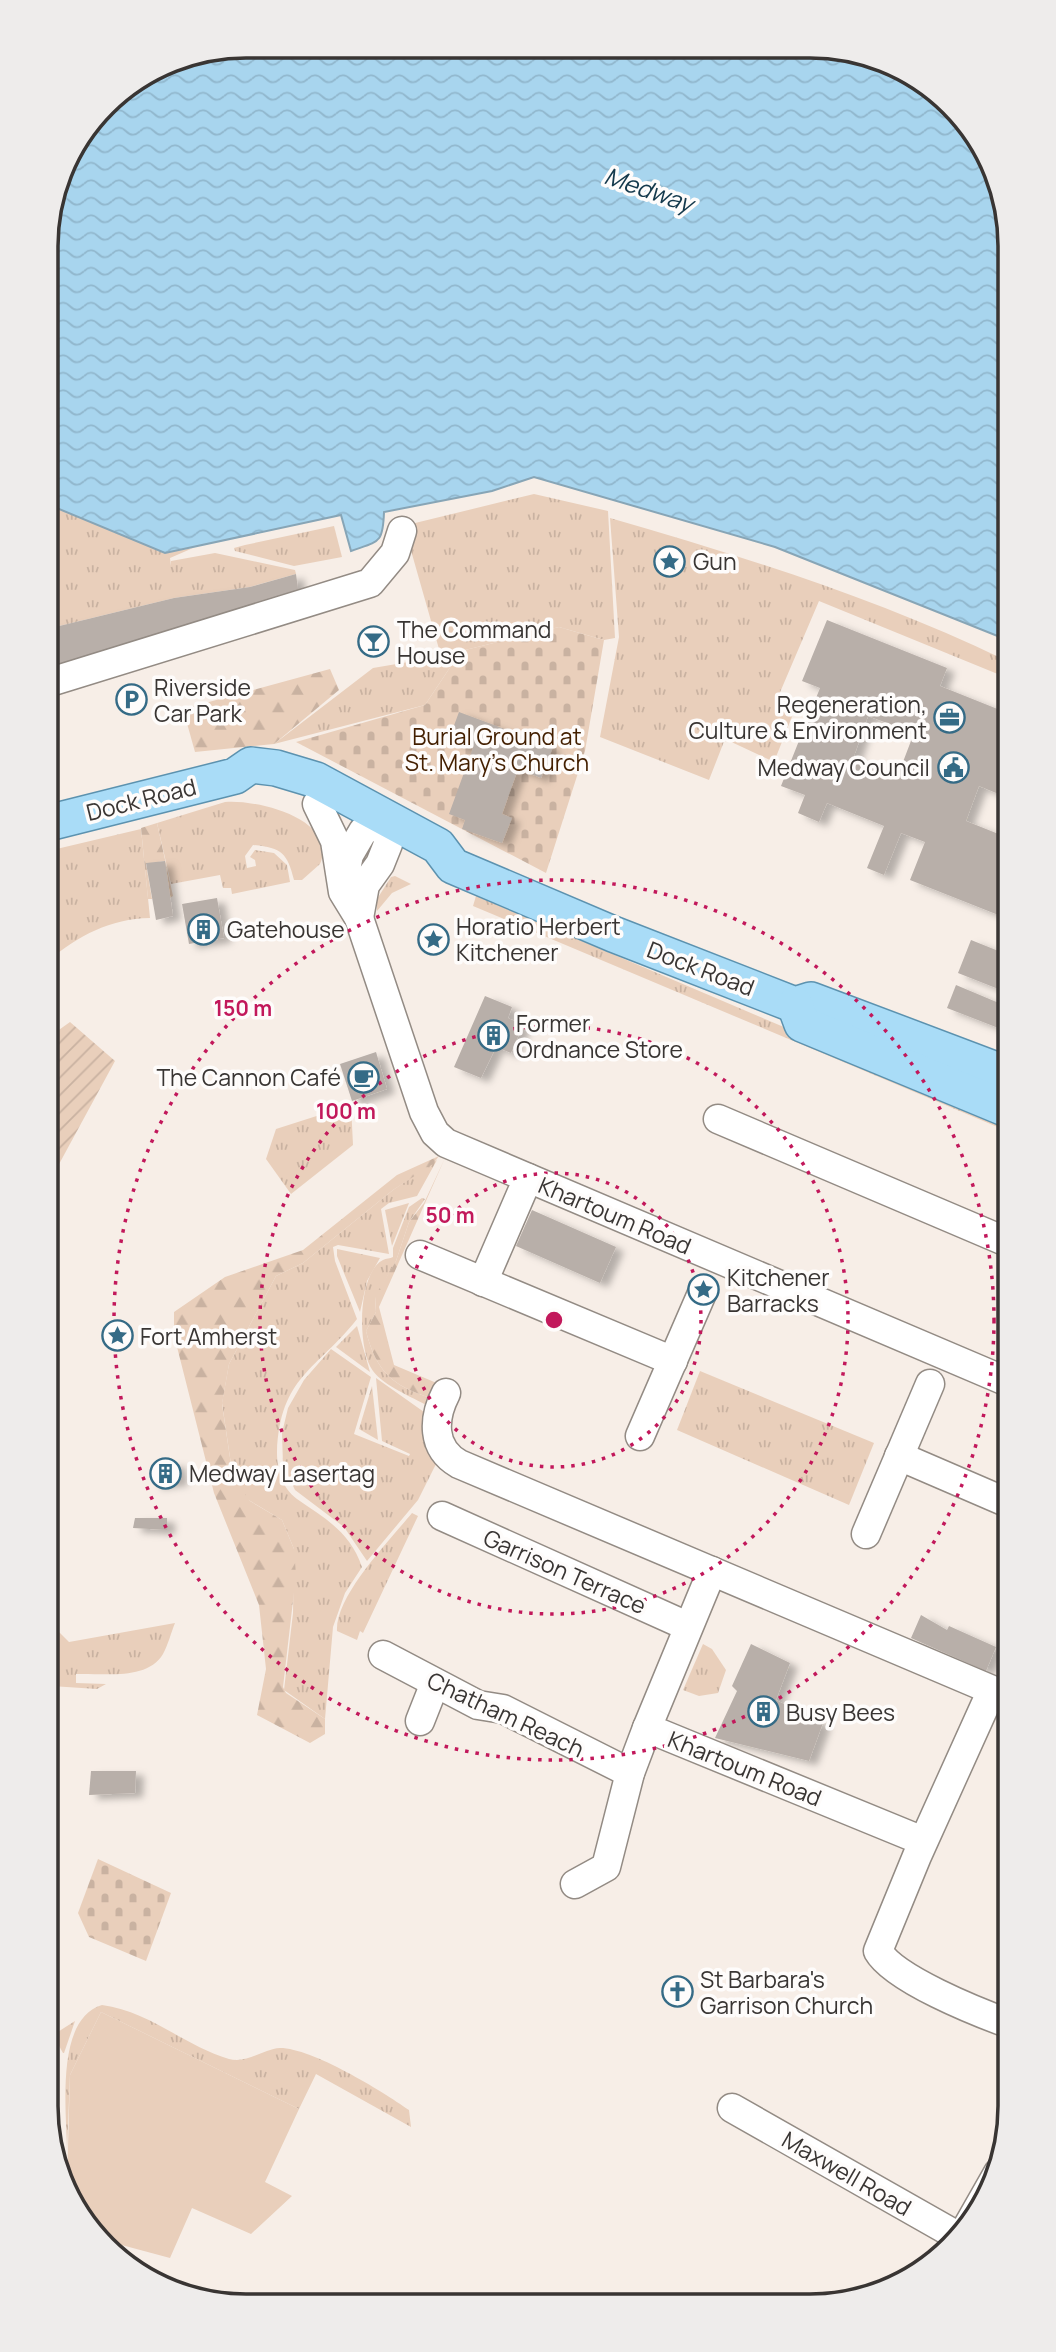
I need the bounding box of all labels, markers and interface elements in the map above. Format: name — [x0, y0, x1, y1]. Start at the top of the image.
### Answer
water label: Medway — [600, 159, 701, 221]
place icon: Gun — [653, 544, 687, 578]
place label: Gun — [693, 545, 737, 577]
place label: The Command House — [397, 613, 551, 671]
bar icon: The Command House — [357, 625, 391, 659]
place label: Riverside Car Park — [154, 671, 251, 729]
parking icon: Riverside Car Park — [114, 683, 148, 717]
place label: Regeneration, Culture & Environment — [688, 688, 927, 746]
office icon: Regeneration, Culture & Environment — [933, 700, 967, 734]
park label: Burial Ground at St. Mary’s Church — [405, 720, 589, 778]
public building icon: Medway Council — [936, 750, 970, 784]
place label: Medway Council — [757, 751, 930, 783]
street label: Dock Road — [83, 770, 199, 828]
place label: Horatio Herbert Kitchener — [456, 910, 621, 968]
building icon: Gatehouse — [187, 912, 221, 946]
place label: Gatehouse — [227, 913, 345, 945]
place icon: Horatio Herbert Kitchener — [416, 922, 450, 956]
street label: Dock Road — [643, 933, 759, 1003]
text: 150 m — [214, 994, 272, 1022]
place label: Former Ordnance Store — [516, 1007, 683, 1065]
building icon: Former Ordnance Store — [476, 1019, 510, 1053]
cafe icon: The Cannon Café — [347, 1060, 381, 1094]
place label: The Cannon Café — [156, 1061, 341, 1093]
text: 100 m — [316, 1097, 376, 1125]
street label: Khartoum Road — [534, 1168, 696, 1262]
text: 50 m — [425, 1201, 475, 1229]
place label: Kitchener Barracks — [727, 1261, 830, 1319]
place icon: Kitchener Barracks — [687, 1273, 721, 1307]
centre of rings — [542, 1308, 566, 1332]
place icon: Fort Amherst — [100, 1319, 134, 1353]
place label: Fort Amherst — [140, 1320, 277, 1352]
building icon: Medway Lasertag — [149, 1456, 183, 1490]
place label: Medway Lasertag — [189, 1457, 375, 1489]
street label: Garrison Terrace — [479, 1521, 651, 1621]
street label: Chatham Reach — [422, 1664, 590, 1764]
building icon: Busy Bees — [746, 1695, 780, 1729]
place label: Busy Bees — [786, 1696, 895, 1728]
street label: Khartoum Road — [663, 1723, 827, 1813]
place label: St Barbara's Garrison Church — [700, 1963, 873, 2021]
church icon: St Barbara's Garrison Church — [660, 1975, 694, 2009]
street label: Maxwell Road — [776, 2123, 918, 2223]

